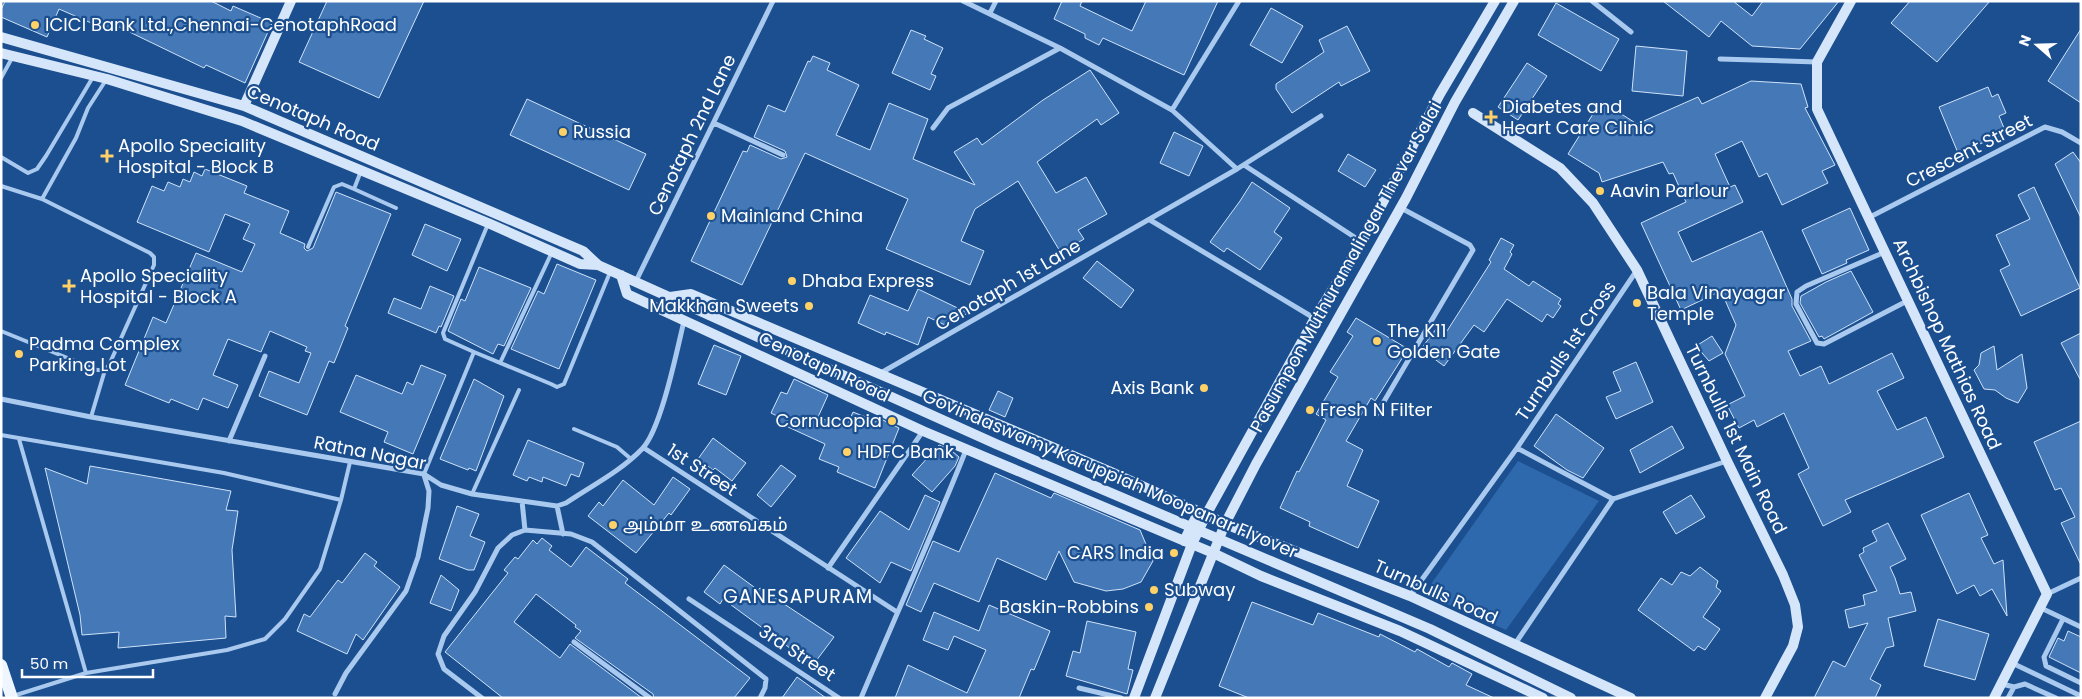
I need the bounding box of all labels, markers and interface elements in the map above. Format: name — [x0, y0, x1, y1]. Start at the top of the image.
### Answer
place label: ICICI Bank Ltd.,Chennai-CenotaphRoad — [45, 12, 397, 37]
marker: ICICI Bank Ltd.,Chennai-CenotaphRoad — [29, 19, 41, 31]
north arrow — [2012, 20, 2062, 70]
text: N — [2014, 32, 2036, 49]
street label: Cenotaph 2nd Lane — [642, 50, 742, 220]
street label: Cenotaph Road — [243, 78, 383, 157]
place label: Diabetes and Heart Care Clinic — [1502, 94, 1654, 140]
street label: Pasumpon Muthuramalingar Thevar Salai — [1244, 97, 1447, 437]
street label: Crescent Street — [1901, 108, 2036, 193]
marker: Diabetes and Heart Care Clinic — [1484, 110, 1498, 124]
place label: Russia — [573, 119, 631, 144]
marker: Russia — [557, 126, 569, 138]
place label: Apollo Speciality Hospital - Block B — [118, 133, 274, 179]
marker: Apollo Speciality Hospital - Block B — [100, 149, 114, 163]
place label: Aavin Parlour — [1610, 178, 1729, 203]
marker: Aavin Parlour — [1594, 185, 1606, 197]
place label: Mainland China — [721, 203, 863, 228]
marker: Mainland China — [705, 210, 717, 222]
street label: Cenotaph 1st Lane — [930, 233, 1085, 337]
street label: Archbishop Mathias Road — [1887, 234, 2008, 454]
place label: Apollo Speciality Hospital - Block A — [80, 263, 237, 309]
place label: Dhaba Express — [802, 268, 934, 293]
marker: Dhaba Express — [786, 275, 798, 287]
street label: Turnbulls 1st Cross — [1509, 276, 1622, 426]
marker: Apollo Speciality Hospital - Block A — [62, 279, 76, 293]
place label: Bala Vinayagar Temple — [1647, 280, 1786, 326]
place label: Makkhan Sweets — [649, 293, 799, 318]
marker: Bala Vinayagar Temple — [1631, 297, 1643, 309]
marker: Makkhan Sweets — [803, 300, 815, 312]
place label: The K11 Golden Gate — [1387, 318, 1501, 364]
street label: Cenotaph Road — [755, 325, 894, 408]
place label: Padma Complex Parking Lot — [29, 331, 180, 377]
marker: The K11 Golden Gate — [1371, 335, 1383, 347]
street label: Turnbulls 1st Main Road — [1680, 340, 1793, 538]
marker: Padma Complex Parking Lot — [13, 348, 25, 360]
place label: Axis Bank — [1111, 375, 1195, 400]
marker: Axis Bank — [1198, 382, 1210, 394]
street label: Govindaswamy Karuppiah Moopanar Flyover — [919, 383, 1302, 564]
place label: Fresh N Filter — [1320, 397, 1433, 422]
marker: Fresh N Filter — [1304, 404, 1316, 416]
place label: Cornucopia — [776, 408, 882, 433]
marker: Cornucopia — [886, 415, 898, 427]
street label: Ratna Nagar — [312, 429, 429, 476]
street label: 1st Street — [662, 438, 742, 502]
place label: HDFC Bank — [857, 439, 955, 464]
marker: HDFC Bank — [841, 446, 853, 458]
place label: அம்மா உணவகம் — [623, 512, 788, 537]
marker: அம்மா உணவகம் — [607, 519, 619, 531]
place label: CARS India — [1067, 540, 1164, 565]
marker: CARS India — [1168, 547, 1180, 559]
street label: Turnbulls Road — [1370, 553, 1502, 630]
place label: Subway — [1164, 577, 1235, 602]
district label: GANESAPURAM — [723, 583, 873, 610]
marker: Subway — [1148, 584, 1160, 596]
place label: Baskin-Robbins — [999, 594, 1139, 619]
marker: Baskin-Robbins — [1143, 601, 1155, 613]
street label: 3rd Street — [754, 618, 841, 687]
scale bar — [22, 646, 154, 678]
text: 50 m — [30, 653, 68, 674]

